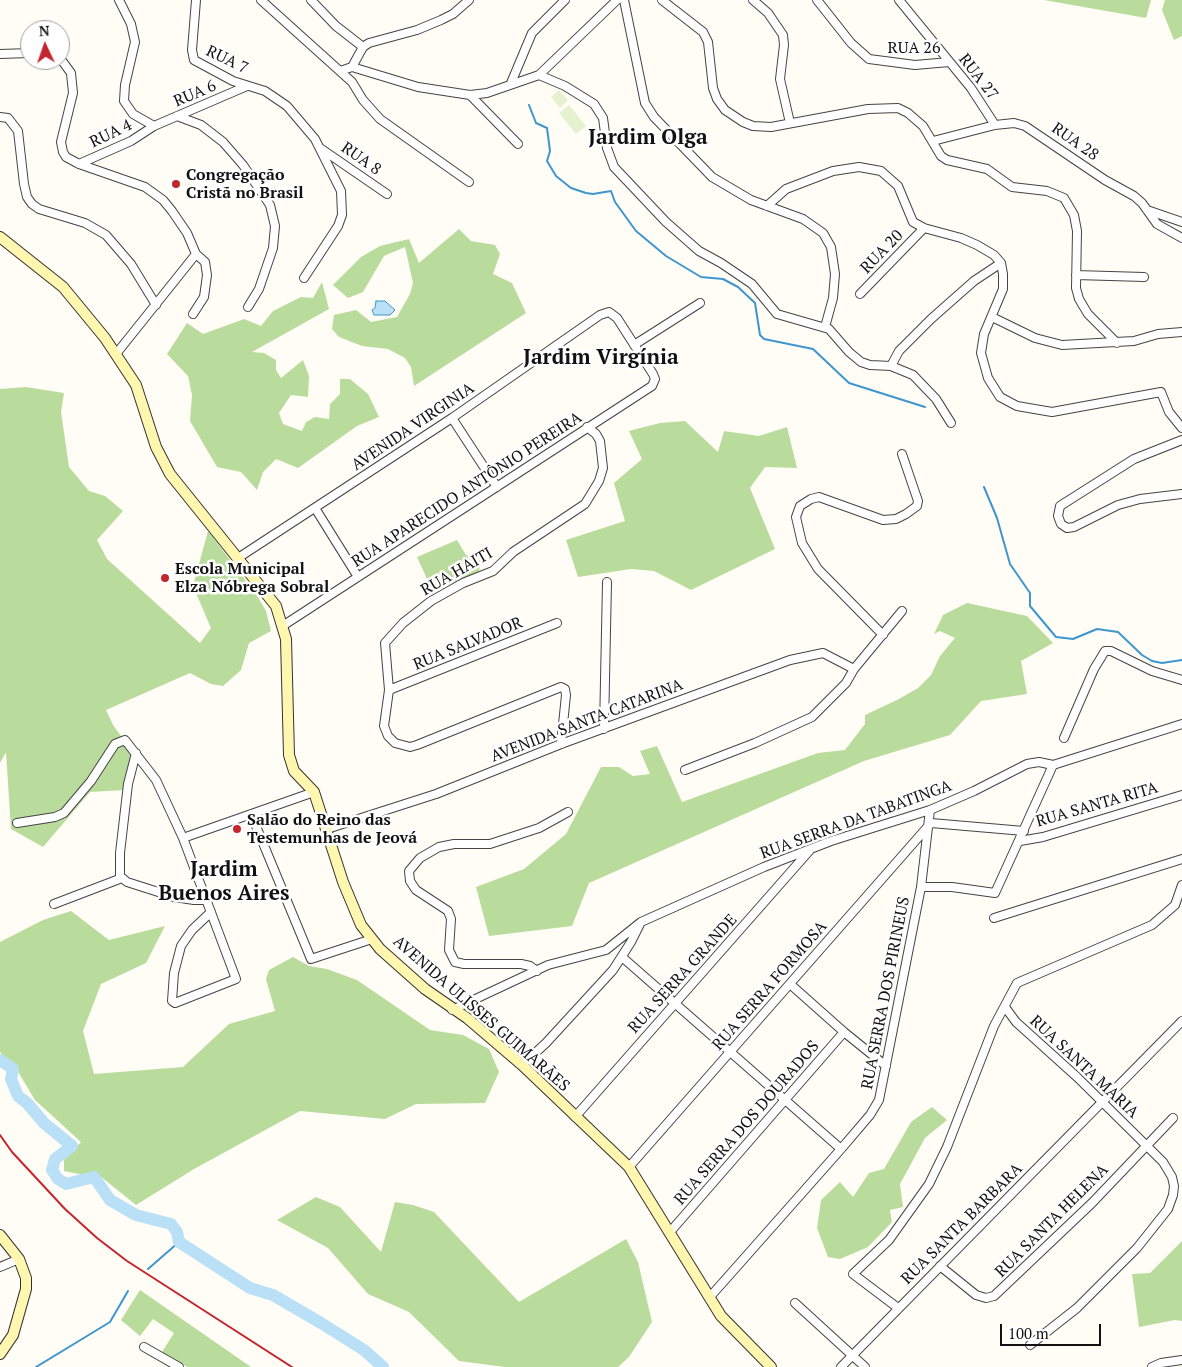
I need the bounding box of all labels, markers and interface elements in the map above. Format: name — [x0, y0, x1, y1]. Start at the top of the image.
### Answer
north arrow — [20, 20, 70, 70]
text: N — [38, 21, 50, 40]
street label: RUA 26 — [888, 38, 940, 58]
street label: RUA 7 — [203, 42, 251, 78]
street label: RUA 27 — [954, 50, 1002, 104]
street label: RUA 6 — [171, 77, 219, 111]
street label: RUA 4 — [87, 116, 135, 152]
street label: RUA 28 — [1048, 119, 1102, 165]
district label: Jardim Olga — [588, 125, 708, 151]
street label: RUA 8 — [337, 138, 385, 180]
place label: Congregação Cristã no Brasil — [186, 165, 304, 203]
marker: Congregação Cristã no Brasil — [170, 178, 182, 190]
street label: RUA 20 — [857, 226, 907, 278]
district label: Jardim Virgínia — [523, 345, 679, 371]
street label: AVENIDA VIRGINIA — [348, 379, 478, 475]
street label: RUA APARECIDO ANTÔNIO PEREIRA — [348, 408, 586, 572]
street label: RUA HAITI — [418, 544, 496, 600]
place label: Escola Municipal Elza Nóbrega Sobral — [175, 559, 329, 597]
marker: Escola Municipal Elza Nóbrega Sobral — [159, 572, 171, 584]
street label: RUA SALVADOR — [411, 613, 525, 675]
street label: AVENIDA SANTA CATARINA — [488, 675, 686, 767]
street label: RUA SERRA DA TABATINGA — [758, 776, 954, 864]
street label: RUA SANTA RITA — [1034, 778, 1160, 832]
place label: Salão do Reino das Testemunhas de Jeová — [247, 810, 417, 848]
marker: Salão do Reino das Testemunhas de Jeová — [231, 823, 243, 835]
district label: Jardim Buenos Aires — [158, 857, 290, 907]
street label: RUA SERRA DOS PIRINEUS — [858, 895, 914, 1091]
street label: RUA SERRA GRANDE — [625, 911, 741, 1037]
street label: RUA SERRA FORMOSA — [709, 918, 831, 1054]
street label: AVENIDA ULISSES GUIMARÃES — [389, 932, 573, 1096]
street label: RUA SANTA MARIA — [1026, 1012, 1142, 1122]
street label: RUA SERRA DOS DOURADOS — [670, 1037, 824, 1209]
street label: RUA SANTA BARBARA — [897, 1159, 1027, 1289]
street label: RUA SANTA HELENA — [991, 1160, 1113, 1282]
scale bar — [1002, 1314, 1103, 1346]
text: 100 m — [1008, 1323, 1049, 1343]

